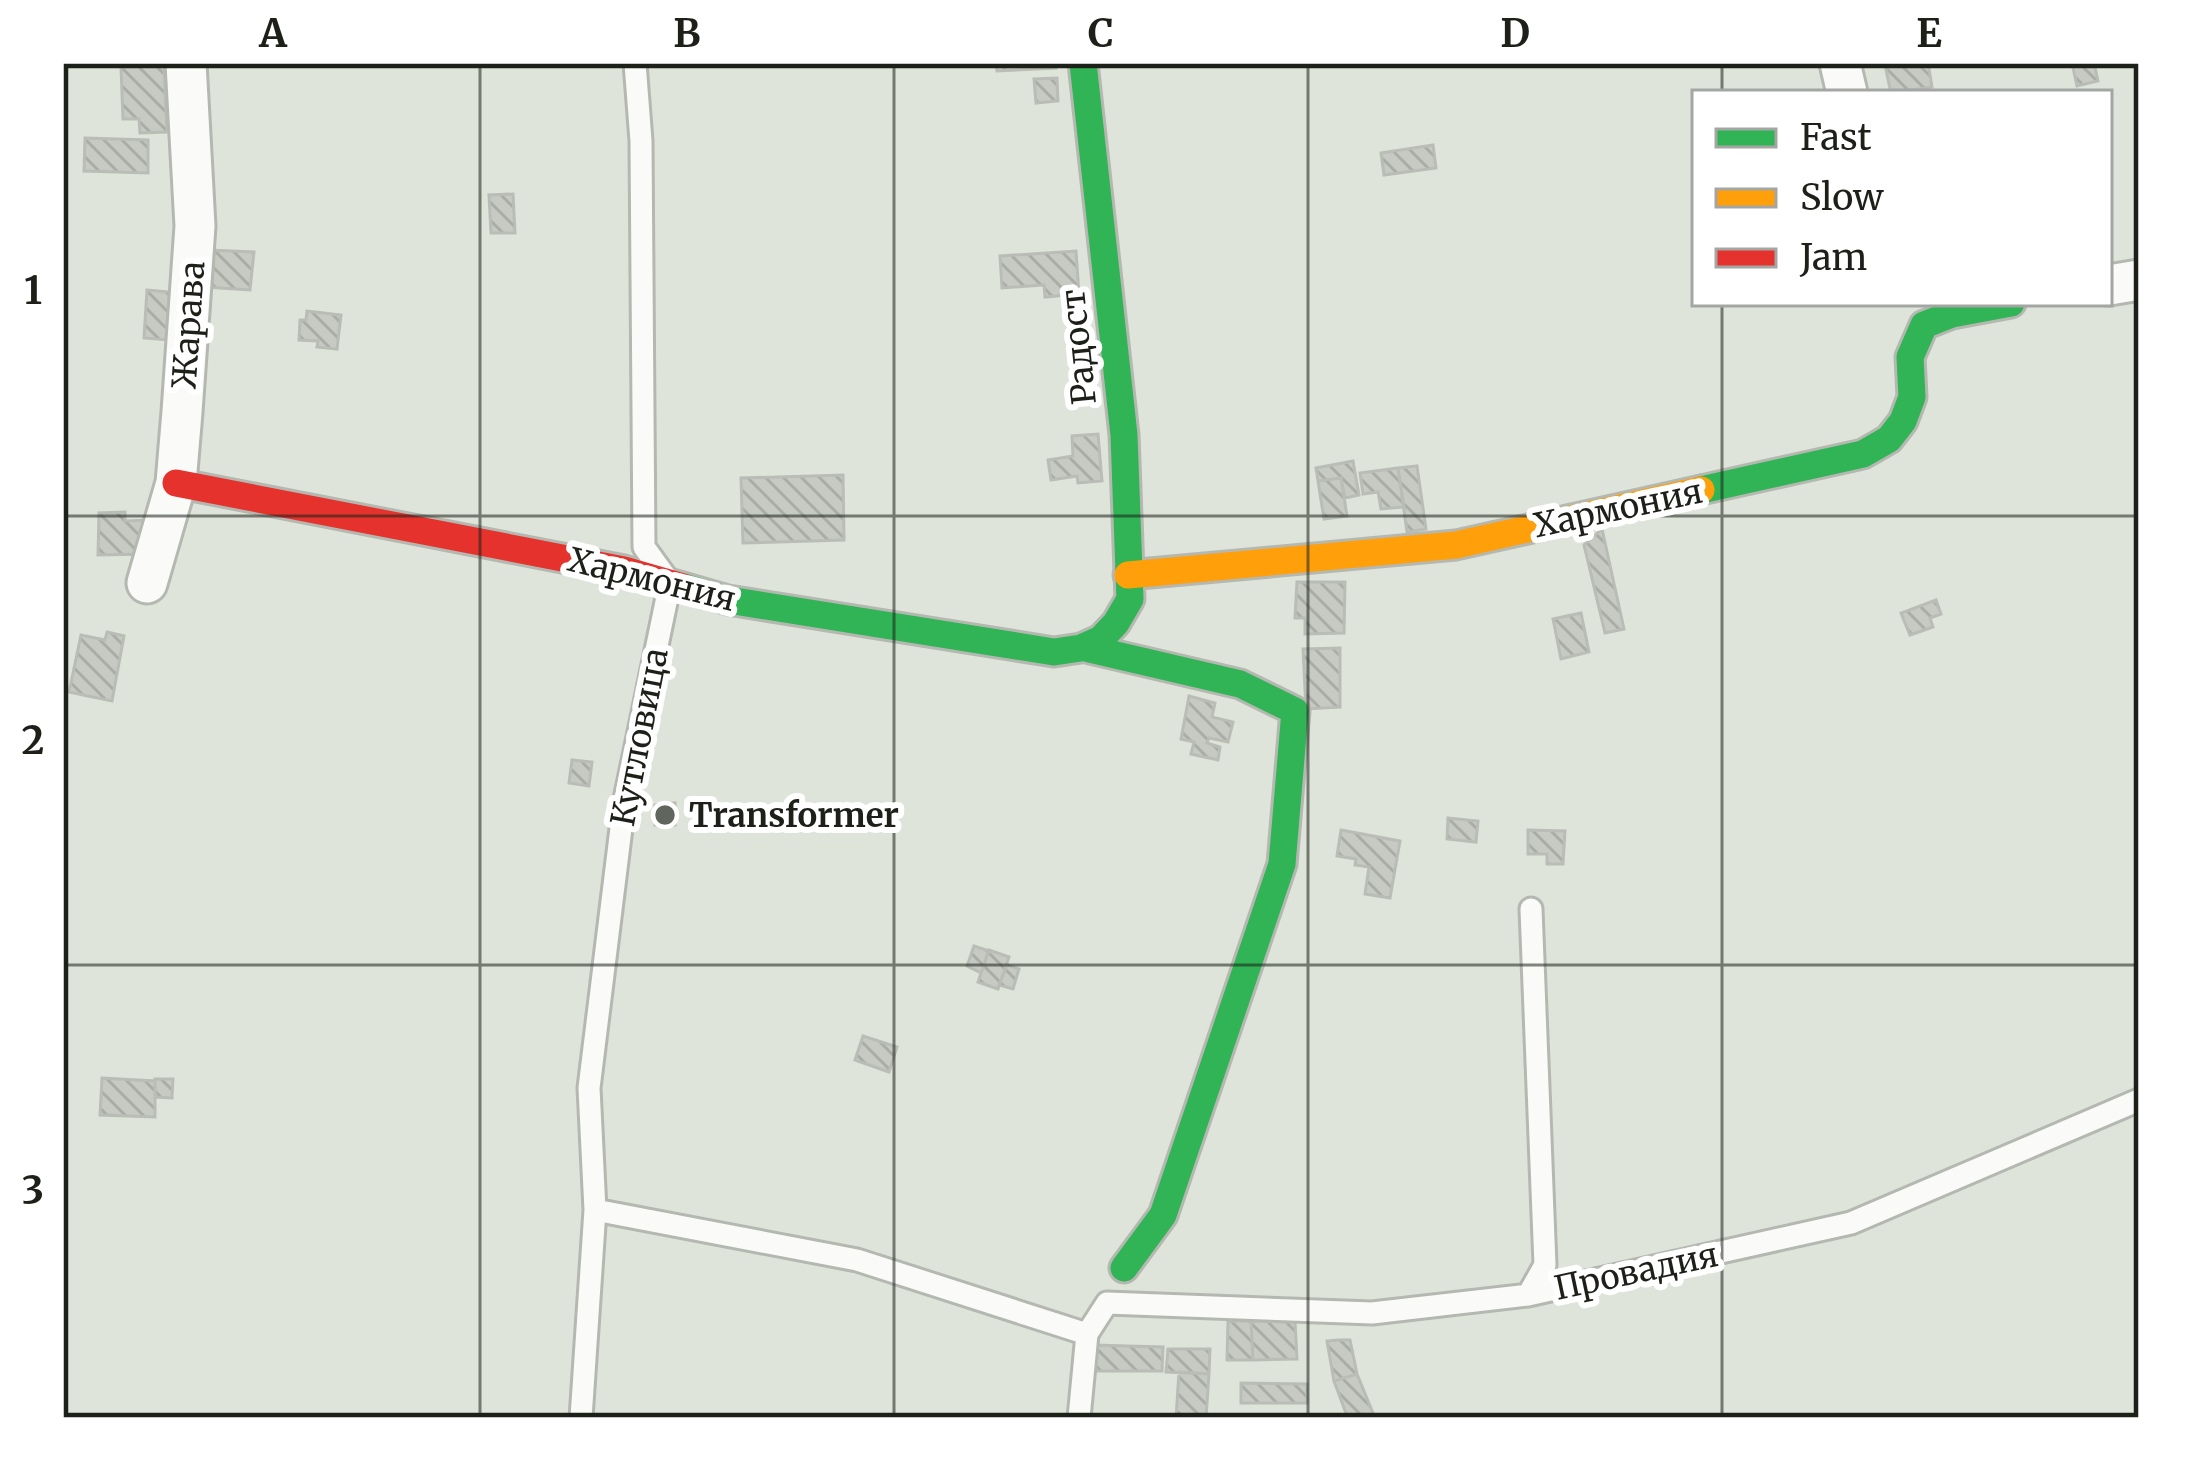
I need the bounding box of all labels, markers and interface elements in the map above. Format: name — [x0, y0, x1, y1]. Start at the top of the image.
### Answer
text: A — [258, 9, 288, 58]
text: B — [673, 9, 701, 58]
text: C — [1088, 9, 1114, 58]
text: D — [1500, 9, 1530, 58]
text: E — [1916, 9, 1942, 58]
legend — [1692, 90, 2112, 306]
text: Fast — [1800, 115, 1872, 160]
text: Slow — [1800, 175, 1884, 220]
text: Jam — [1799, 235, 1867, 280]
street label: Жарава — [164, 260, 213, 390]
text: 1 — [24, 266, 42, 315]
street label: Радост — [1052, 287, 1105, 407]
street label: Хармония — [1530, 471, 1706, 546]
street label: Хармония — [564, 539, 740, 620]
street label: Кутловица — [602, 645, 677, 830]
text: 2 — [22, 716, 44, 765]
place label: Transformer — [689, 795, 899, 836]
marker: Transformer — [652, 802, 678, 828]
text: 3 — [22, 1166, 44, 1215]
street label: Провадия — [1551, 1234, 1722, 1309]

